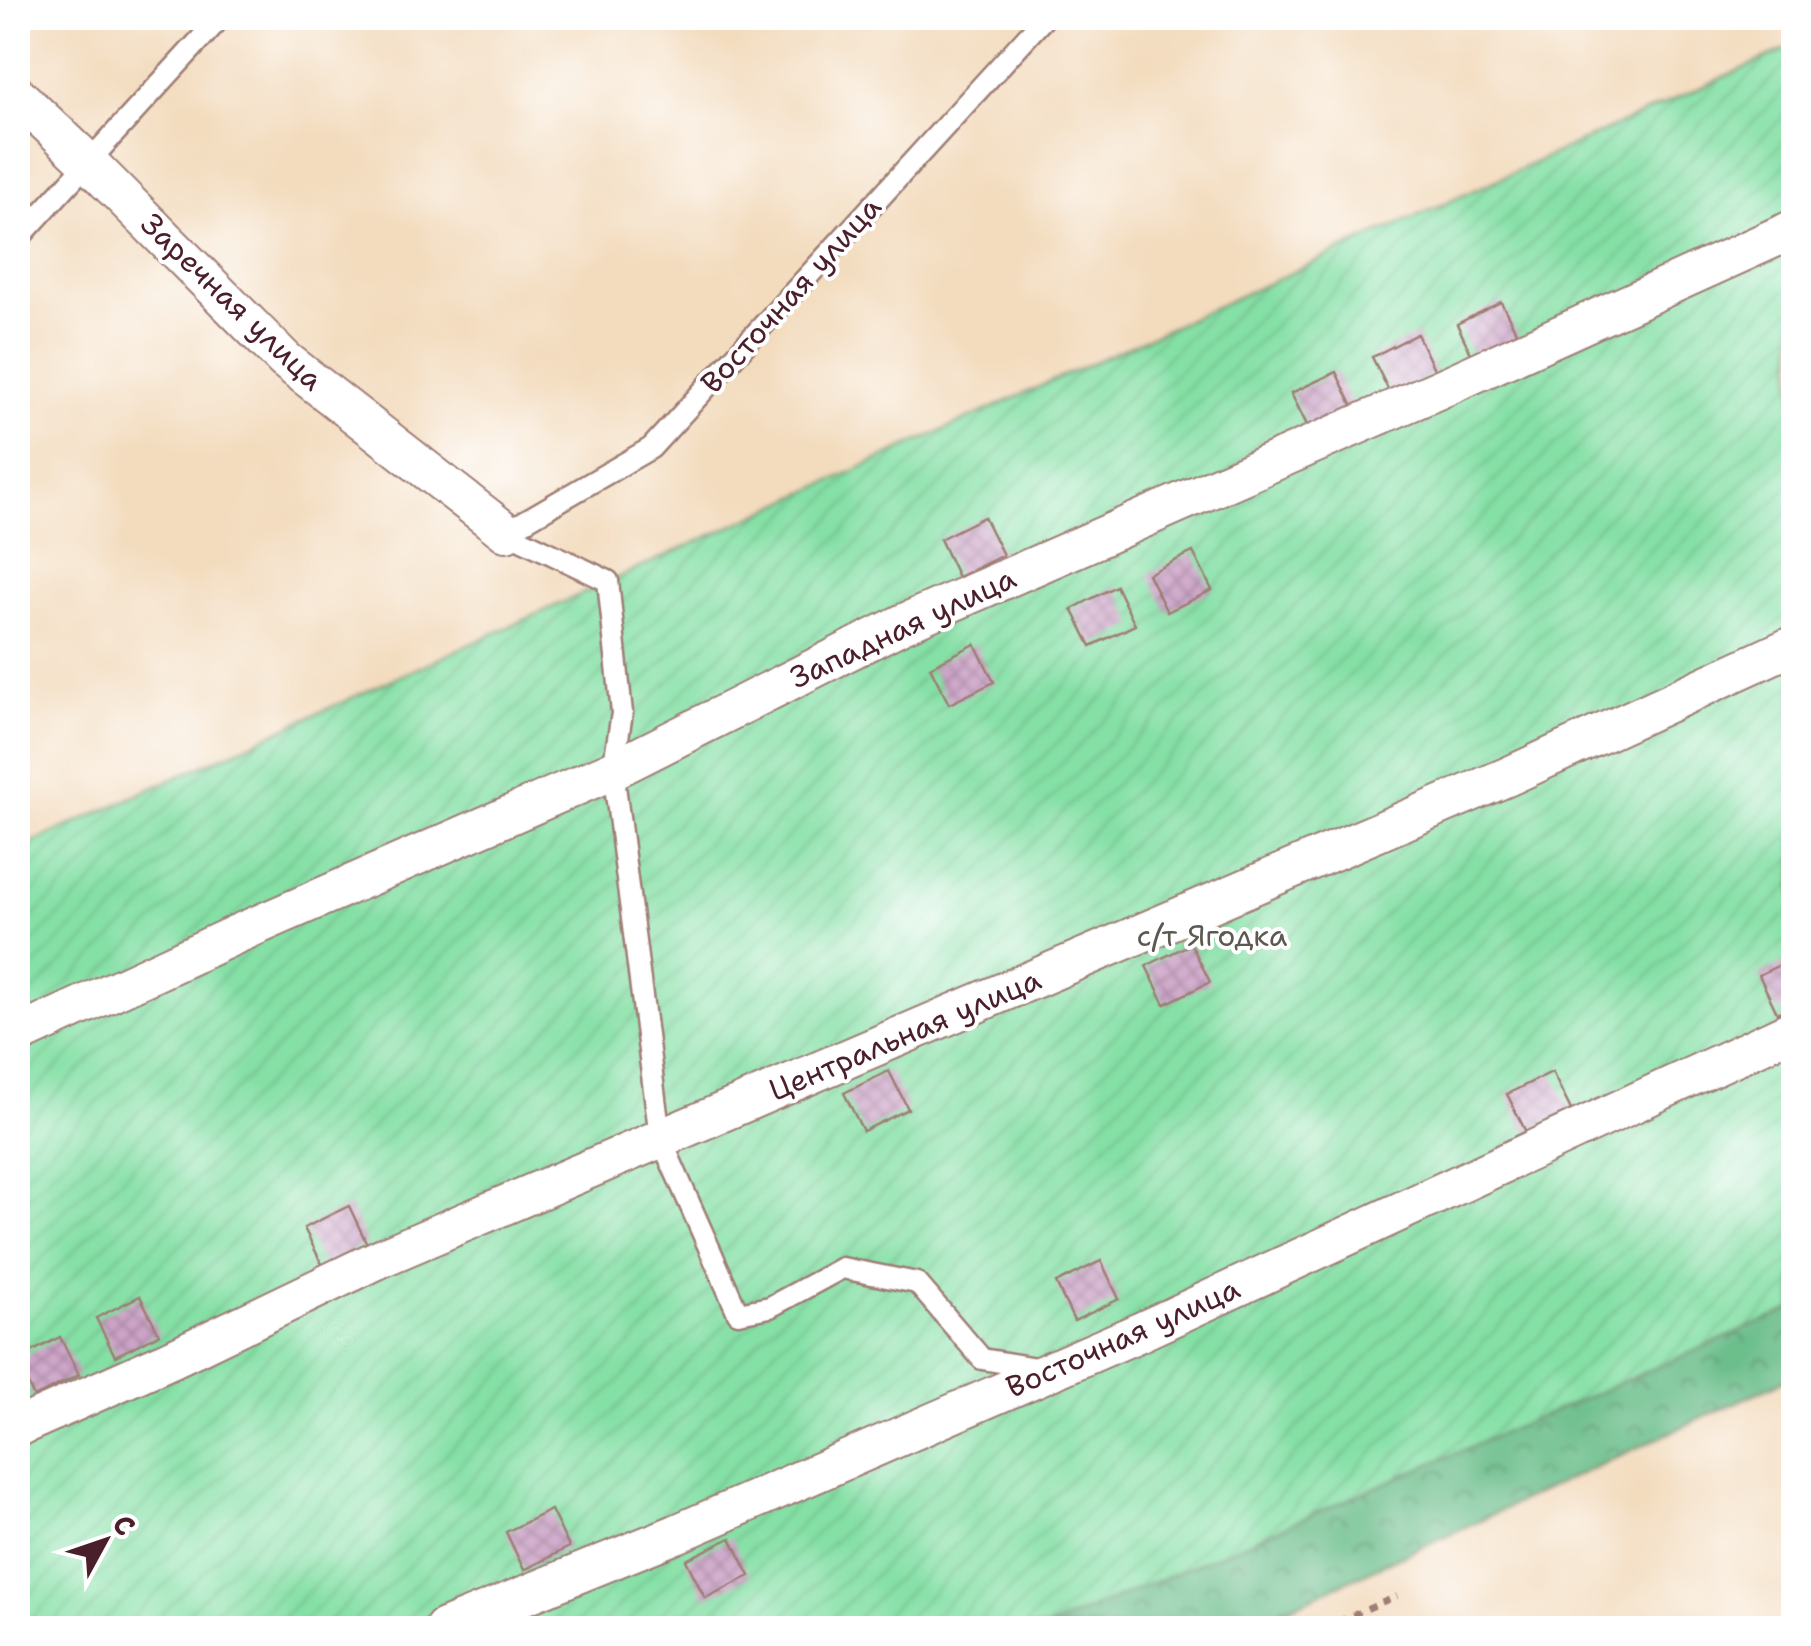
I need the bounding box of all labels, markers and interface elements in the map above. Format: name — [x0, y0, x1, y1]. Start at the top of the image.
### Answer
street label: Восточная улица — [691, 187, 890, 402]
street label: Заречная улица — [132, 204, 333, 400]
street label: Западная улица — [783, 557, 1023, 698]
park label: с/т Ягодка — [1137, 915, 1288, 956]
street label: Центральная улица — [762, 959, 1047, 1110]
street label: Восточная улица — [999, 1267, 1247, 1408]
north arrow — [55, 1491, 155, 1591]
text: С — [104, 1506, 144, 1544]

